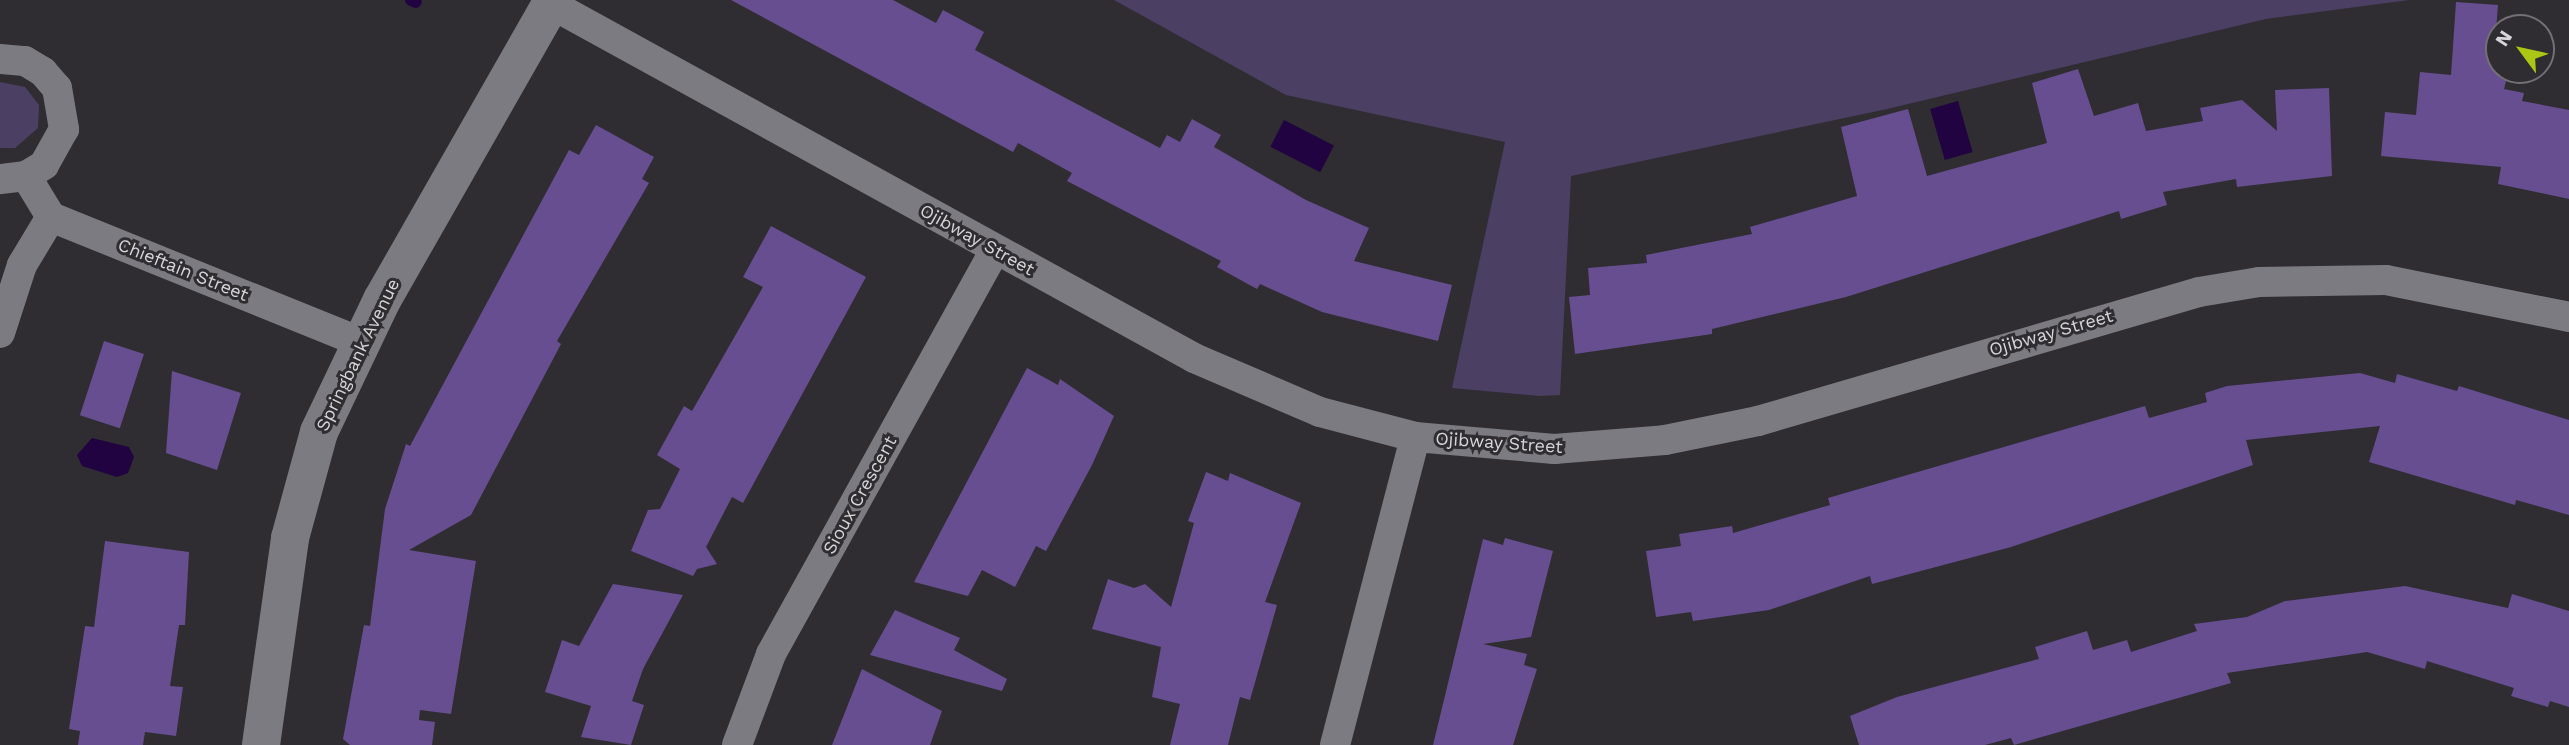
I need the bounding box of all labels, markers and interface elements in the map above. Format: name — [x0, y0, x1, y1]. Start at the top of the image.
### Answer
north arrow — [2485, 14, 2555, 84]
text: N — [2490, 26, 2517, 51]
street label: Ojibway Street — [916, 200, 1038, 280]
street label: Chieftain Street — [115, 234, 251, 306]
street label: Springbank Avenue — [311, 275, 405, 435]
street label: Ojibway Street — [1986, 305, 2116, 361]
street label: Ojibway Street — [1434, 428, 1564, 458]
street label: Sioux Crescent — [819, 432, 901, 558]

